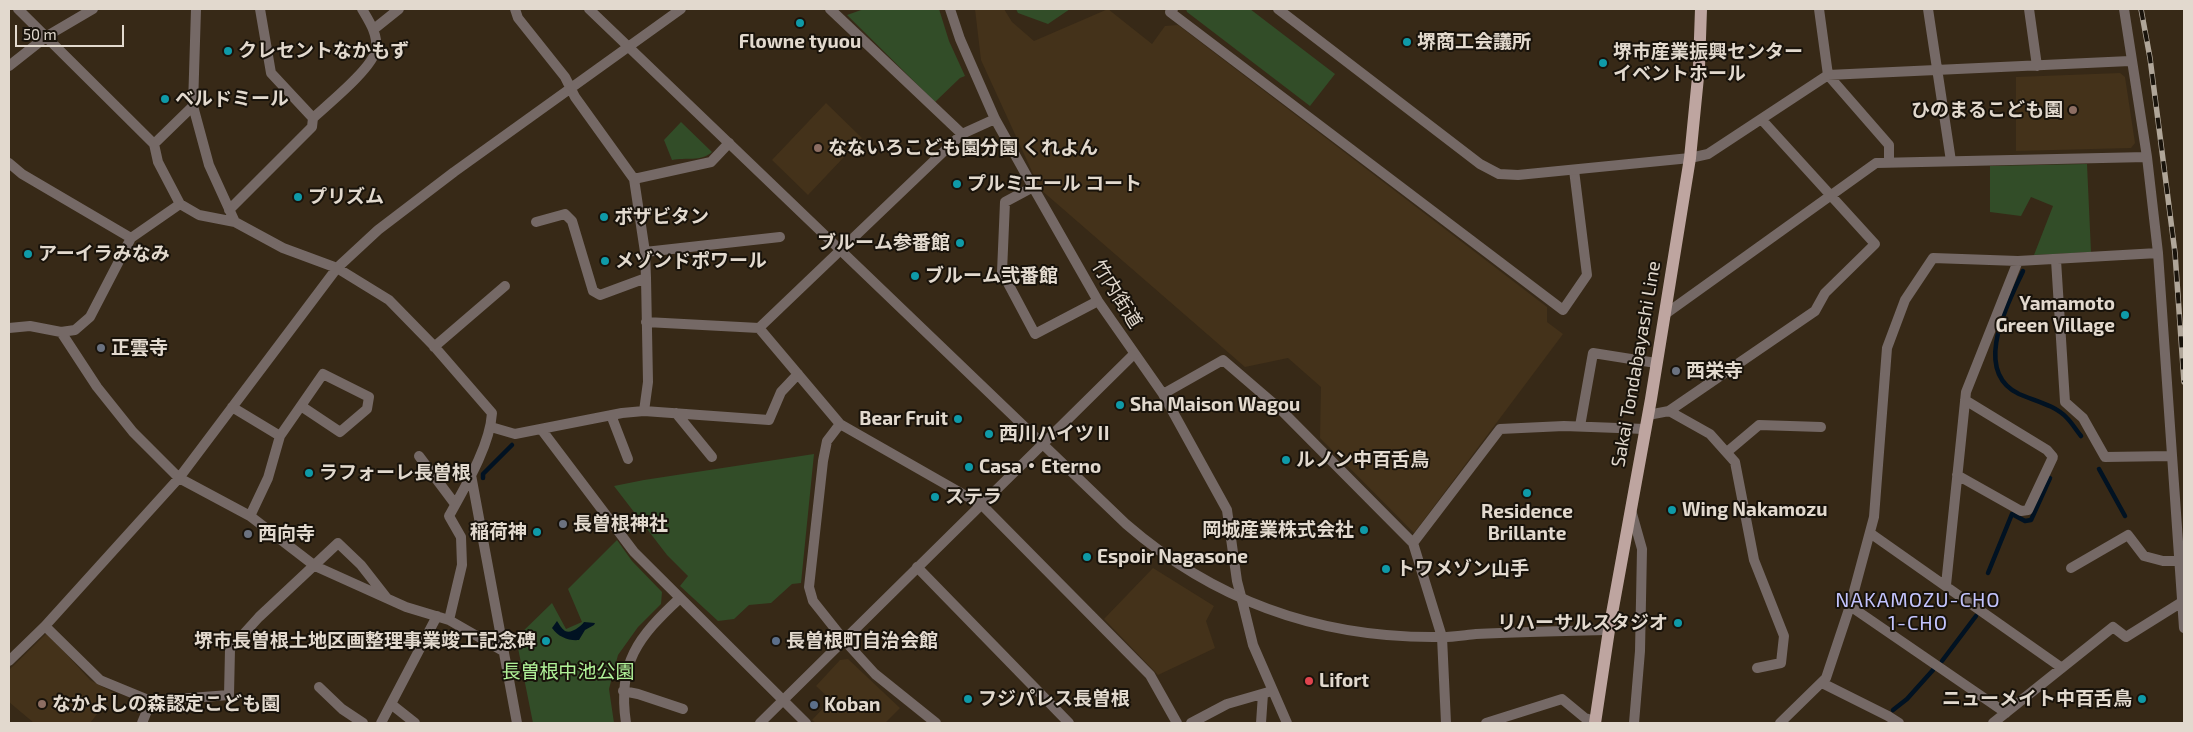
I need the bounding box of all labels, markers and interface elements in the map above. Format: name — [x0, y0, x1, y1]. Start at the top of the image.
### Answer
scale bar — [18, 15, 126, 47]
marker: Flowne tyuou — [794, 17, 806, 29]
text: 50 m — [23, 25, 57, 43]
place label: Flowne tyuou — [739, 31, 861, 53]
place label: 堺商工会議所 — [1417, 31, 1531, 53]
marker: 堺商工会議所 — [1401, 36, 1413, 48]
place label: クレセントなかもず — [238, 40, 409, 62]
place label: 堺市産業振興センター イベントホール — [1613, 41, 1803, 85]
marker: クレセントなかもず — [222, 45, 234, 57]
marker: 堺市産業振興センター イベントホール — [1597, 57, 1609, 69]
place label: ベルドミール — [175, 88, 289, 110]
marker: ベルドミール — [159, 93, 171, 105]
place label: ひのまるこども園 — [1911, 99, 2063, 121]
marker: ひのまるこども園 — [2067, 104, 2079, 116]
place label: なないろこども園分園 くれよん — [828, 137, 1098, 159]
marker: なないろこども園分園 くれよん — [812, 142, 824, 154]
place label: プルミエール コート — [967, 173, 1142, 195]
marker: プルミエール コート — [951, 178, 963, 190]
place label: プリズム — [308, 186, 384, 208]
marker: プリズム — [292, 191, 304, 203]
place label: ボザビタン — [614, 206, 709, 228]
marker: ボザビタン — [598, 211, 610, 223]
place label: ブルーム参番館 — [817, 232, 950, 254]
marker: ブルーム参番館 — [954, 237, 966, 249]
place label: アーイラみなみ — [38, 243, 170, 265]
marker: アーイラみなみ — [22, 248, 34, 260]
place label: メゾンドポワール — [615, 250, 767, 272]
marker: メゾンドポワール — [599, 255, 611, 267]
street label: 竹内街道 — [1087, 256, 1147, 332]
street label: Sakai Tondabayashi Line — [1607, 259, 1665, 469]
place label: ブルーム弐番館 — [925, 265, 1058, 287]
marker: ブルーム弐番館 — [909, 270, 921, 282]
place label: Yamamoto Green Village — [1995, 293, 2115, 337]
marker: Yamamoto Green Village — [2119, 309, 2131, 321]
place label: 正雲寺 — [111, 337, 168, 359]
marker: 正雲寺 — [95, 342, 107, 354]
place label: 西栄寺 — [1686, 360, 1743, 382]
marker: 西栄寺 — [1670, 365, 1682, 377]
place label: Sha Maison Wagou — [1130, 394, 1300, 416]
marker: Sha Maison Wagou — [1114, 399, 1126, 411]
place label: Bear Fruit — [859, 408, 948, 430]
marker: Bear Fruit — [952, 413, 964, 425]
place label: 西川ハイツⅡ — [999, 423, 1113, 445]
marker: 西川ハイツⅡ — [983, 428, 995, 440]
place label: ルノン中百舌鳥 — [1296, 449, 1429, 471]
marker: ルノン中百舌鳥 — [1280, 454, 1292, 466]
place label: Casa・Eterno — [979, 456, 1101, 478]
marker: Casa・Eterno — [963, 461, 975, 473]
place label: ラフォーレ長曽根 — [319, 462, 471, 484]
marker: ラフォーレ長曽根 — [303, 467, 315, 479]
place label: ステラ — [945, 486, 1002, 508]
marker: Residence Brillante — [1521, 487, 1533, 499]
marker: ステラ — [929, 491, 941, 503]
place label: Wing Nakamozu — [1682, 499, 1828, 521]
place label: Residence Brillante — [1481, 501, 1573, 545]
marker: Wing Nakamozu — [1666, 504, 1678, 516]
place label: 長曽根神社 — [573, 513, 668, 535]
marker: 長曽根神社 — [557, 518, 569, 530]
place label: 岡城産業株式会社 — [1202, 519, 1354, 541]
place label: 稲荷神 — [470, 521, 527, 543]
place label: 西向寺 — [258, 523, 315, 545]
marker: 岡城産業株式会社 — [1358, 524, 1370, 536]
marker: 稲荷神 — [531, 526, 543, 538]
marker: 西向寺 — [242, 528, 254, 540]
place label: Espoir Nagasone — [1097, 546, 1248, 568]
marker: Espoir Nagasone — [1081, 551, 1093, 563]
place label: トワメゾン山手 — [1396, 558, 1529, 580]
marker: トワメゾン山手 — [1380, 563, 1392, 575]
district label: NAKAMOZU-CHO 1-CHO — [1834, 588, 2002, 635]
place label: リハーサルスタジオ — [1497, 612, 1668, 634]
marker: リハーサルスタジオ — [1672, 617, 1684, 629]
place label: 堺市長曽根土地区画整理事業竣工記念碑 — [194, 630, 536, 652]
place label: 長曽根町自治会館 — [786, 630, 938, 652]
marker: 堺市長曽根土地区画整理事業竣工記念碑 — [540, 635, 552, 647]
marker: 長曽根町自治会館 — [770, 635, 782, 647]
park label: 長曽根中池公園 — [502, 661, 634, 683]
place label: Lifort — [1319, 670, 1369, 692]
marker: Lifort — [1303, 675, 1315, 687]
place label: フジパレス長曽根 — [978, 688, 1130, 710]
place label: ニューメイト中百舌鳥 — [1942, 688, 2132, 710]
place label: なかよしの森認定こども園 — [52, 693, 280, 715]
marker: フジパレス長曽根 — [962, 693, 974, 705]
marker: ニューメイト中百舌鳥 — [2136, 693, 2148, 705]
place label: Koban — [824, 694, 880, 716]
marker: なかよしの森認定こども園 — [36, 698, 48, 710]
marker: Koban — [808, 699, 820, 711]

